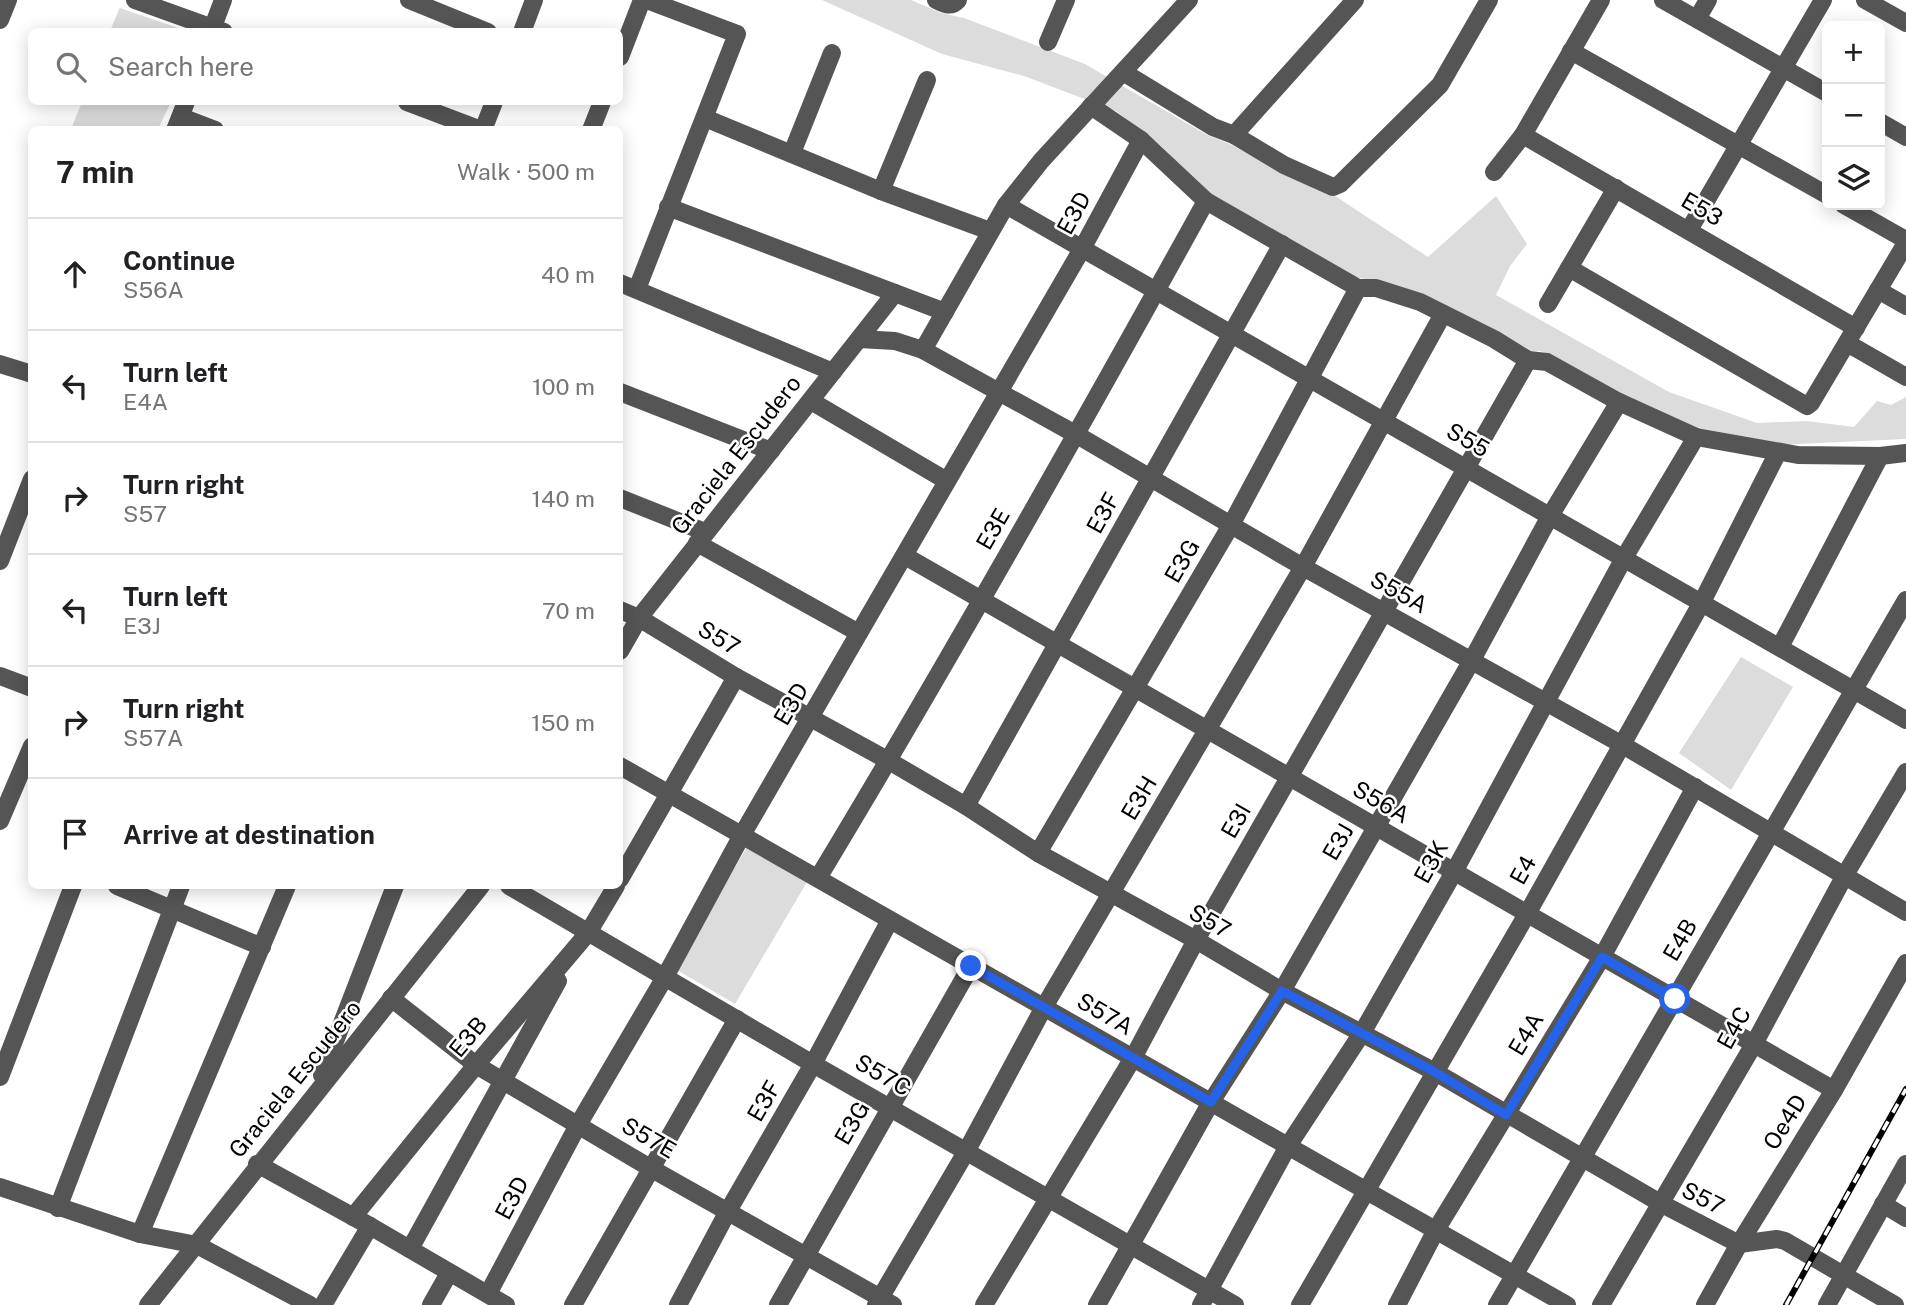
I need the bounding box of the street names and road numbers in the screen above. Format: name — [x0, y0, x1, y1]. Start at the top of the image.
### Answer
street label: E53 — [1677, 186, 1728, 231]
street label: E3D — [1051, 187, 1096, 239]
street label: Graciela Escudero — [665, 370, 806, 540]
street label: S55 — [1442, 417, 1494, 462]
street label: E3F — [1080, 488, 1125, 538]
street label: E3E — [970, 503, 1015, 554]
street label: E3G — [1158, 534, 1205, 587]
street label: S55A — [1366, 565, 1433, 618]
street label: S57 — [693, 615, 745, 660]
street label: E3D — [768, 678, 813, 730]
street label: E3H — [1115, 771, 1162, 825]
street label: S56A — [1348, 775, 1414, 828]
street label: E3I — [1215, 799, 1256, 843]
street label: E3J — [1316, 819, 1359, 865]
street label: E3K — [1408, 836, 1453, 888]
street label: E4 — [1504, 851, 1541, 889]
street label: S57 — [1184, 898, 1236, 943]
street label: E4B — [1657, 914, 1702, 966]
street label: S57A — [1072, 987, 1138, 1040]
street label: Graciela Escudero — [223, 995, 366, 1163]
street label: E4C — [1711, 1002, 1756, 1054]
street label: E4A — [1502, 1007, 1549, 1060]
street label: E3B — [443, 1011, 492, 1062]
street label: S57C — [851, 1048, 916, 1101]
street label: E3F — [741, 1076, 786, 1126]
street label: Oe4D — [1757, 1089, 1812, 1154]
street label: E3G — [828, 1096, 875, 1149]
street label: S57E — [617, 1111, 681, 1164]
street label: E3D — [489, 1172, 534, 1224]
street label: S57 — [1678, 1176, 1729, 1220]

